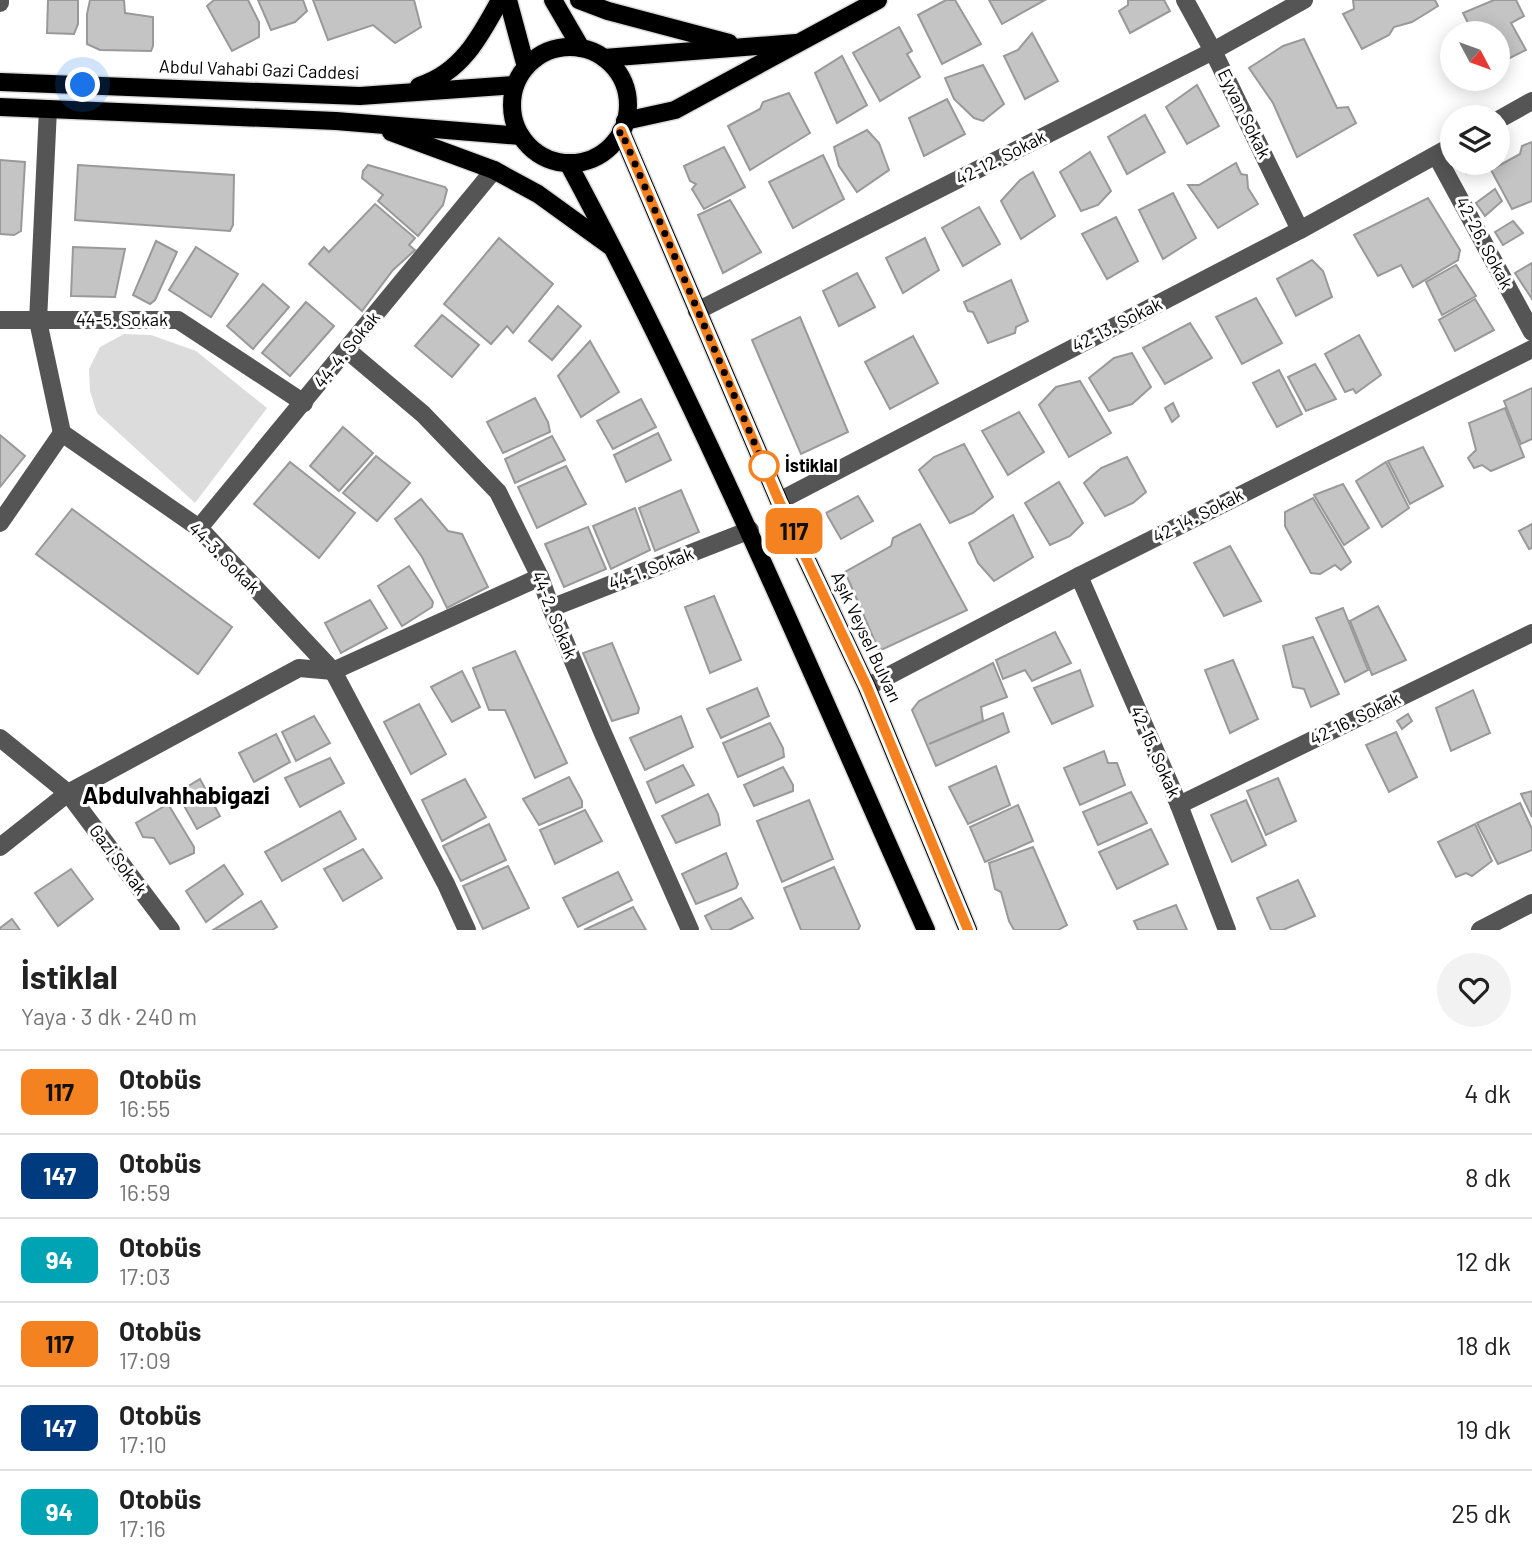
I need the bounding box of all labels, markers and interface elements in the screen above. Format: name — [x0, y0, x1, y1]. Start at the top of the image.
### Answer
north arrow — [1440, 21, 1510, 91]
map controls — [1440, 21, 1510, 175]
street label: Abdul Vahabi Gazi Caddesi — [159, 55, 359, 83]
street label: Eyvan Sokak — [1214, 65, 1276, 162]
your location — [65, 67, 100, 102]
button: layers — [1440, 105, 1510, 175]
street label: 42-12. Sokak — [952, 125, 1049, 189]
street label: 42-26. Sokak — [1451, 193, 1518, 293]
street label: 42-13. Sokak — [1068, 292, 1165, 356]
street label: 44-4. Sokak — [308, 306, 384, 392]
street label: 44-5. Sokak — [76, 308, 168, 330]
marker: İstiklal — [749, 451, 779, 481]
place label: İstiklal — [785, 454, 838, 476]
street label: 42-14. Sokak — [1149, 483, 1247, 547]
line badge: 117 — [754, 508, 834, 554]
text: 117 — [779, 516, 809, 545]
street label: 44-3. Sokak — [184, 517, 265, 598]
street label: 44-1. Sokak — [605, 542, 696, 594]
street label: 44-2. Sokak — [527, 568, 582, 662]
street label: Aşık Veysel Bulvarı — [827, 568, 907, 705]
street label: 42-16. Sokak — [1306, 687, 1404, 750]
street label: 42-15. Sokak — [1126, 702, 1186, 801]
district label: Abdulvahhabigazi — [82, 780, 270, 809]
street label: Gazi Sokak — [85, 820, 153, 899]
button: heart — [1437, 953, 1511, 1027]
text: İstiklal — [21, 956, 118, 996]
text: Yaya · 3 dk · 240 m — [21, 1002, 197, 1030]
text: Otobüs — [119, 1063, 201, 1094]
text: 117 — [45, 1077, 74, 1106]
text: 4 dk — [1464, 1077, 1511, 1108]
text: 16:55 — [119, 1094, 170, 1122]
text: Otobüs — [119, 1147, 201, 1178]
text: 147 — [43, 1161, 76, 1190]
text: 8 dk — [1465, 1161, 1511, 1192]
text: 16:59 — [119, 1178, 171, 1206]
text: Otobüs — [119, 1231, 201, 1262]
text: 94 — [46, 1245, 73, 1274]
text: 12 dk — [1456, 1245, 1511, 1276]
text: 17:03 — [119, 1262, 171, 1290]
text: Otobüs — [119, 1315, 201, 1346]
text: 117 — [45, 1329, 74, 1358]
text: 18 dk — [1456, 1329, 1511, 1360]
text: 17:09 — [119, 1346, 171, 1374]
text: Otobüs — [119, 1399, 201, 1430]
text: 147 — [43, 1413, 76, 1442]
text: 19 dk — [1456, 1413, 1511, 1444]
text: 17:10 — [119, 1430, 167, 1458]
text: Otobüs — [119, 1483, 201, 1514]
text: 94 — [46, 1497, 73, 1526]
text: 25 dk — [1451, 1497, 1511, 1528]
text: 17:16 — [119, 1514, 166, 1542]

